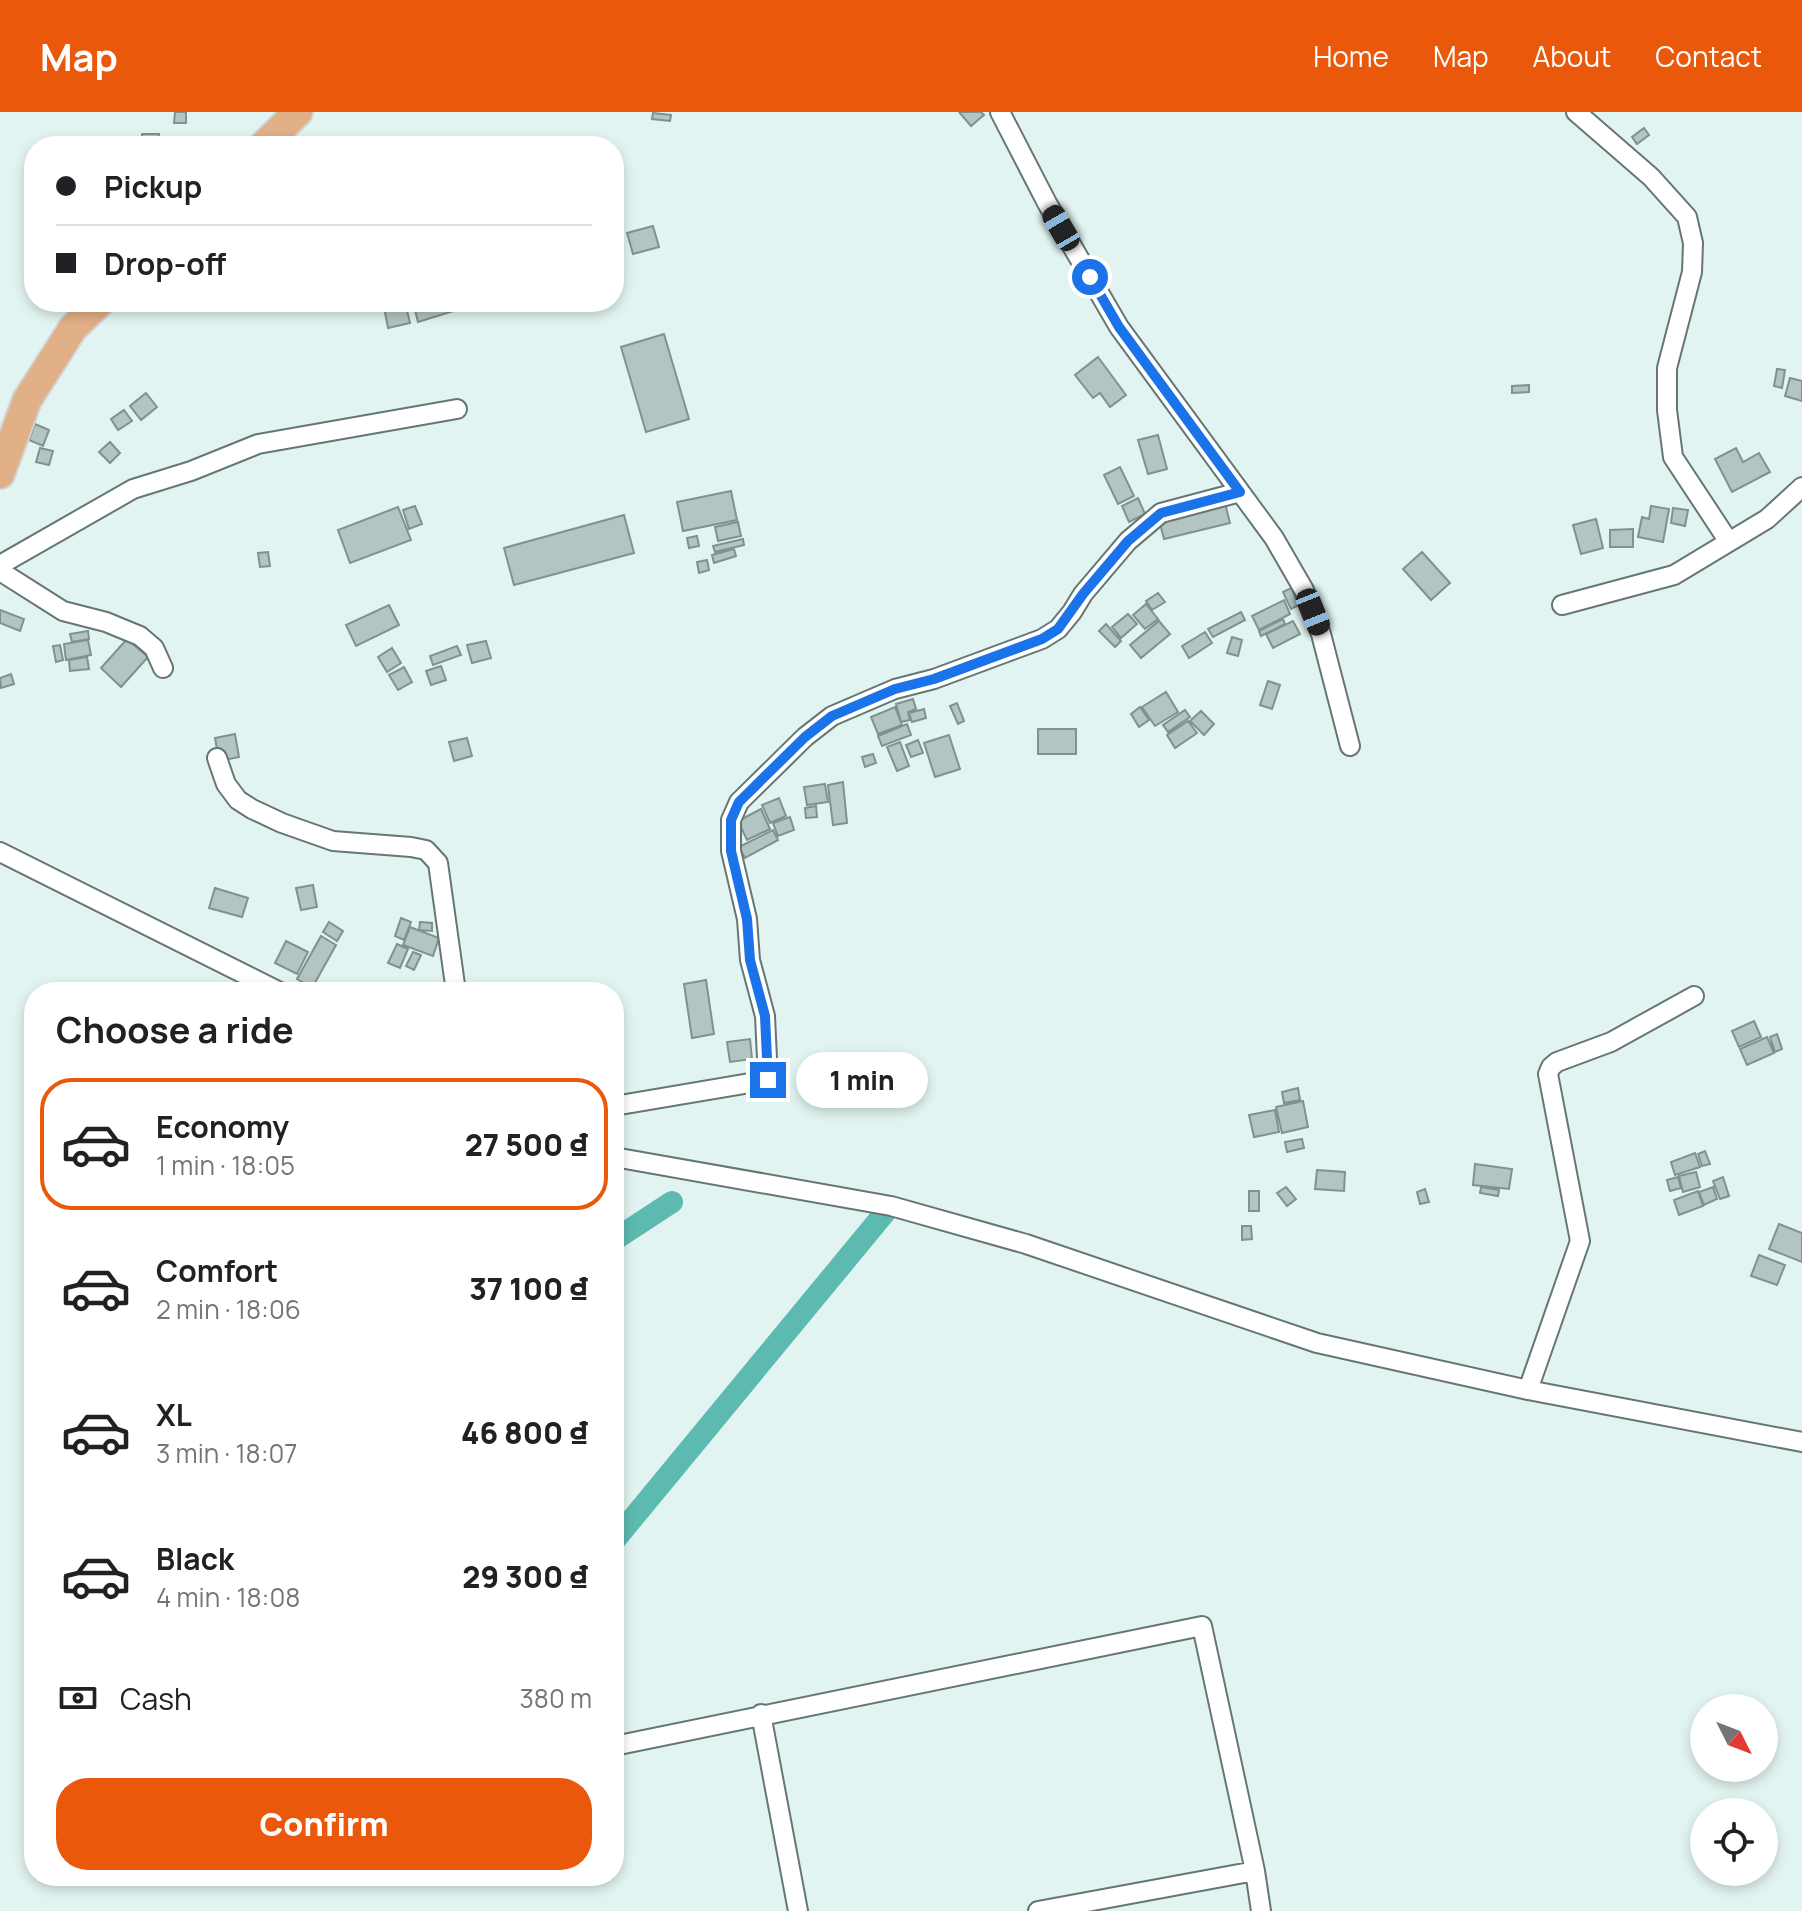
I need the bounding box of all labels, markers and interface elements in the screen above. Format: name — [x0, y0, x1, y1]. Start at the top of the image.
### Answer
text: Map — [40, 30, 118, 82]
text: Home — [1313, 37, 1389, 75]
text: Map — [1433, 37, 1489, 75]
text: About — [1533, 37, 1611, 75]
text: Contact — [1655, 37, 1762, 75]
text: Pickup — [104, 166, 202, 207]
car — [1039, 201, 1083, 255]
text: Drop-off — [104, 243, 226, 284]
route start — [1072, 259, 1108, 295]
car — [1293, 585, 1333, 639]
text: Choose a ride — [56, 1005, 294, 1054]
callout: 1 min — [796, 1052, 928, 1108]
route end — [750, 1062, 786, 1098]
text: 1 min — [829, 1062, 895, 1098]
text: Economy — [156, 1106, 289, 1147]
icon: car — [60, 1108, 132, 1180]
text: 27 500 ₫ — [465, 1124, 588, 1165]
text: 1 min · 18:05 — [156, 1147, 295, 1183]
text: Comfort — [156, 1250, 278, 1291]
icon: car — [60, 1252, 132, 1324]
text: 37 100 ₫ — [469, 1268, 588, 1309]
text: 2 min · 18:06 — [156, 1291, 301, 1327]
text: XL — [156, 1394, 192, 1435]
icon: car — [60, 1396, 132, 1468]
text: 46 800 ₫ — [461, 1412, 588, 1453]
text: 3 min · 18:07 — [156, 1435, 297, 1471]
text: Black — [156, 1538, 234, 1579]
icon: car — [60, 1540, 132, 1612]
text: 29 300 ₫ — [462, 1556, 588, 1597]
text: 4 min · 18:08 — [156, 1579, 300, 1615]
icon: cash — [56, 1676, 100, 1720]
text: Cash — [120, 1678, 192, 1719]
text: 380 m — [519, 1680, 592, 1716]
north arrow — [1690, 1694, 1778, 1782]
map controls — [1690, 1694, 1778, 1886]
button: Confirm — [56, 1778, 592, 1870]
button: locate — [1690, 1798, 1778, 1886]

